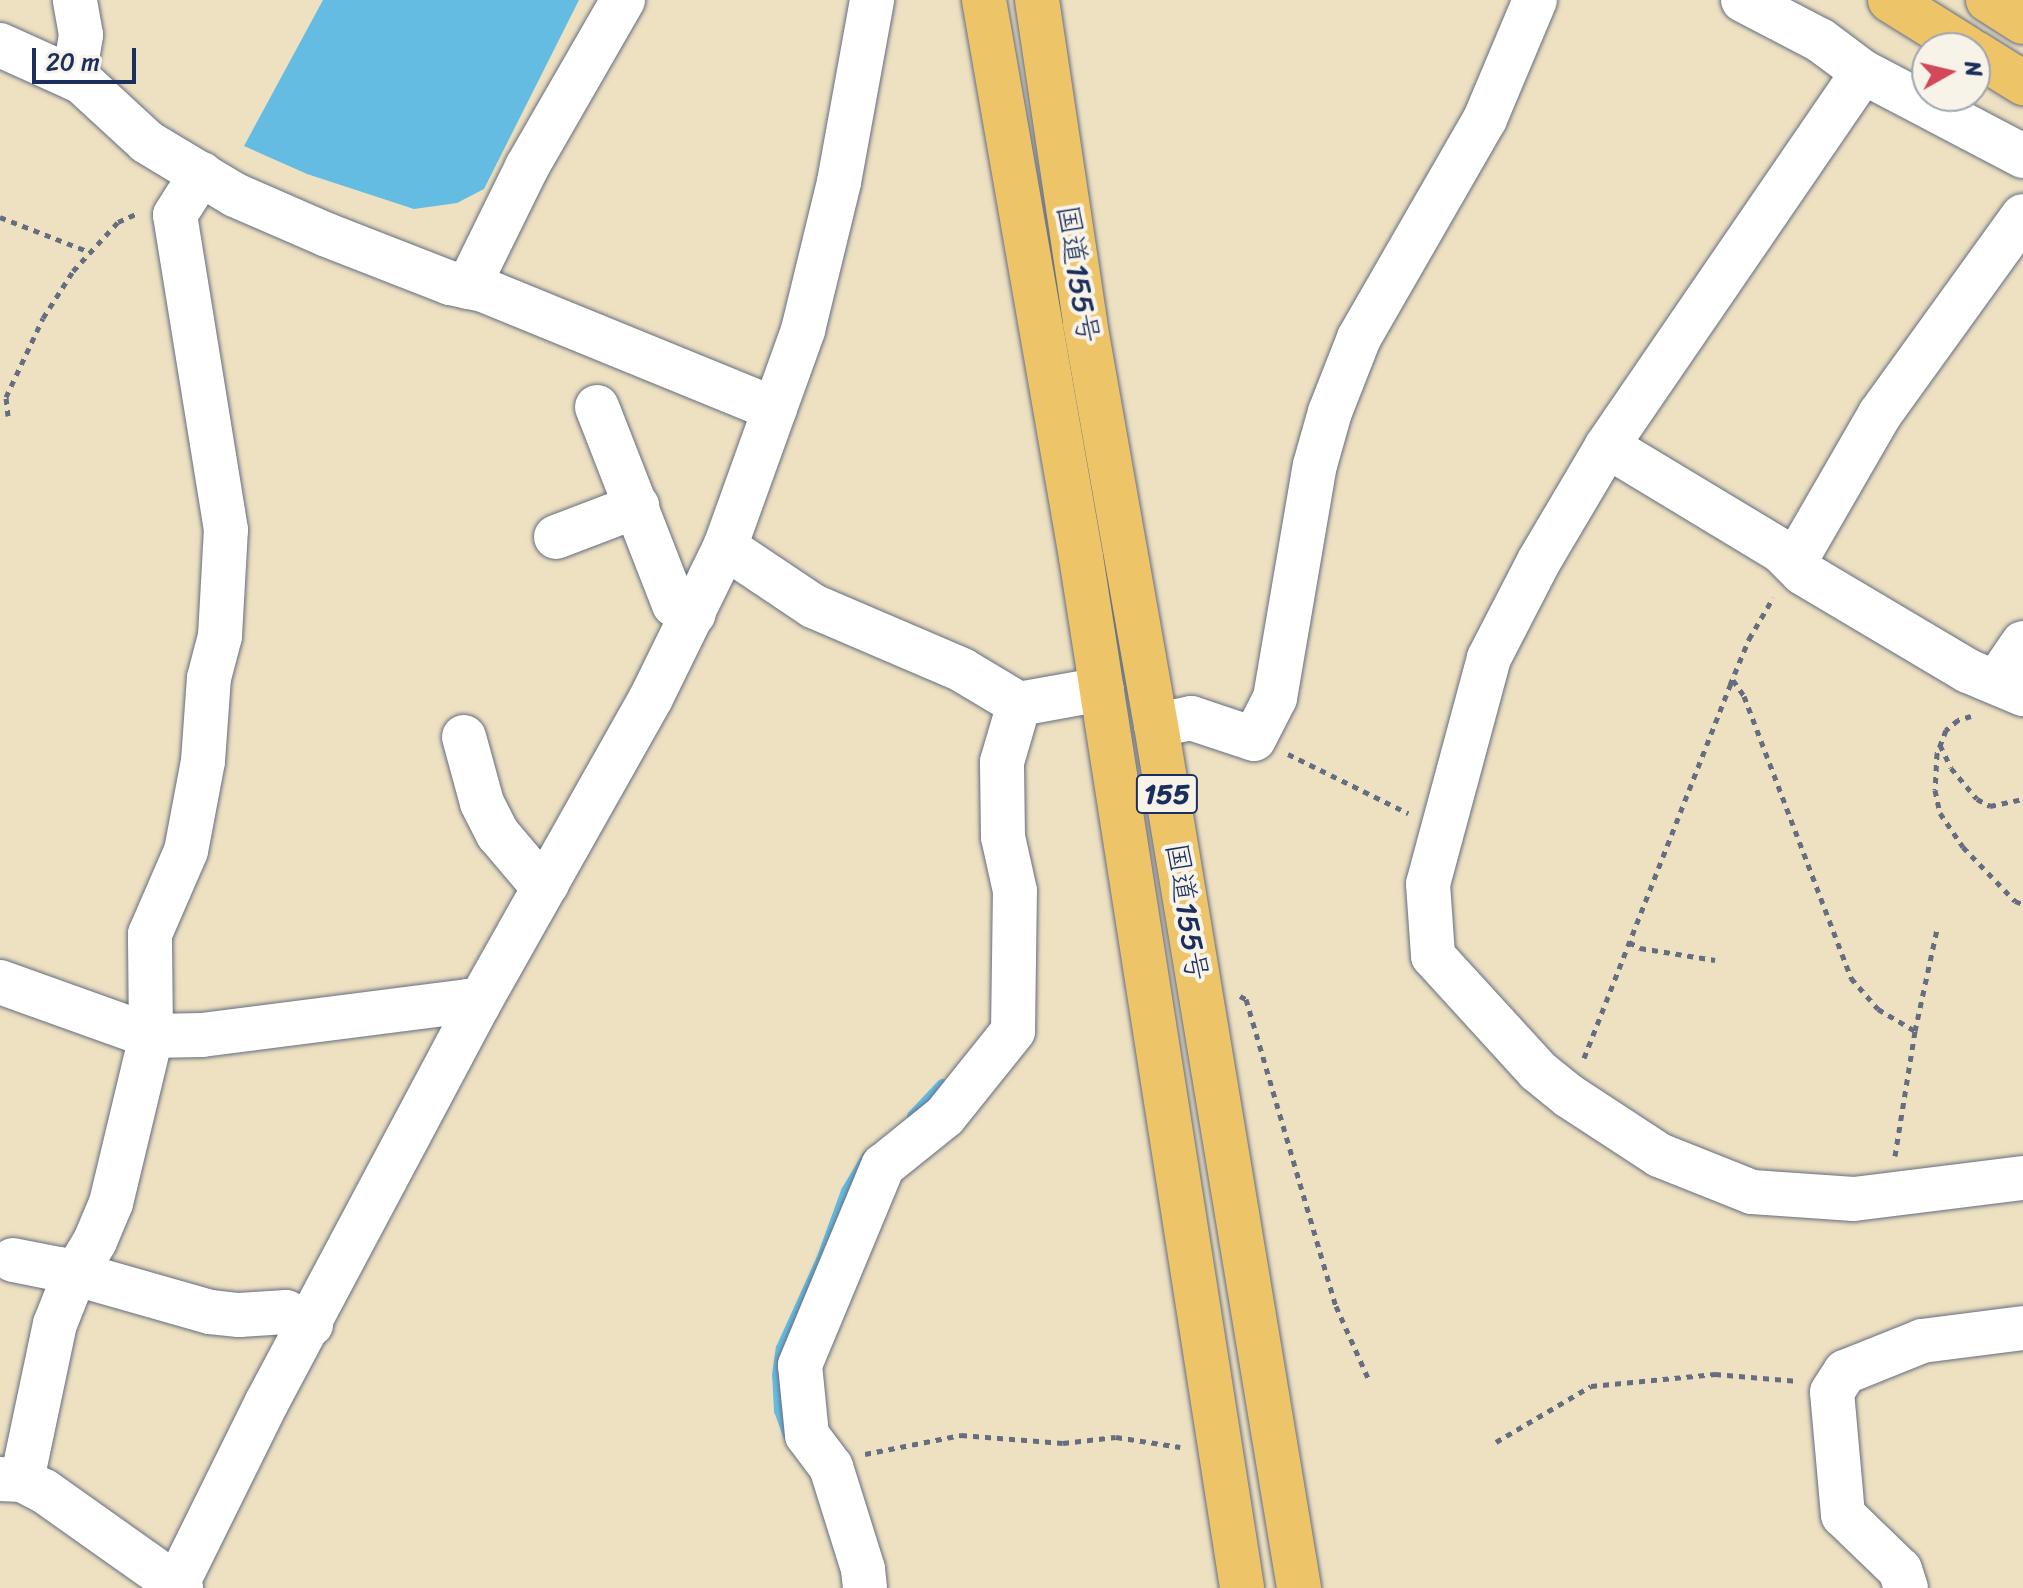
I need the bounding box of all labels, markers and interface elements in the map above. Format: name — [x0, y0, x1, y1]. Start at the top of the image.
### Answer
scale bar — [36, 32, 140, 82]
north arrow — [1911, 32, 1991, 112]
text: 20 m — [46, 41, 100, 83]
text: N — [1953, 59, 1994, 79]
street label: 国道155号 — [1049, 202, 1107, 346]
road number: 155 — [1135, 770, 1199, 818]
street label: 国道155号 — [1158, 840, 1216, 984]

